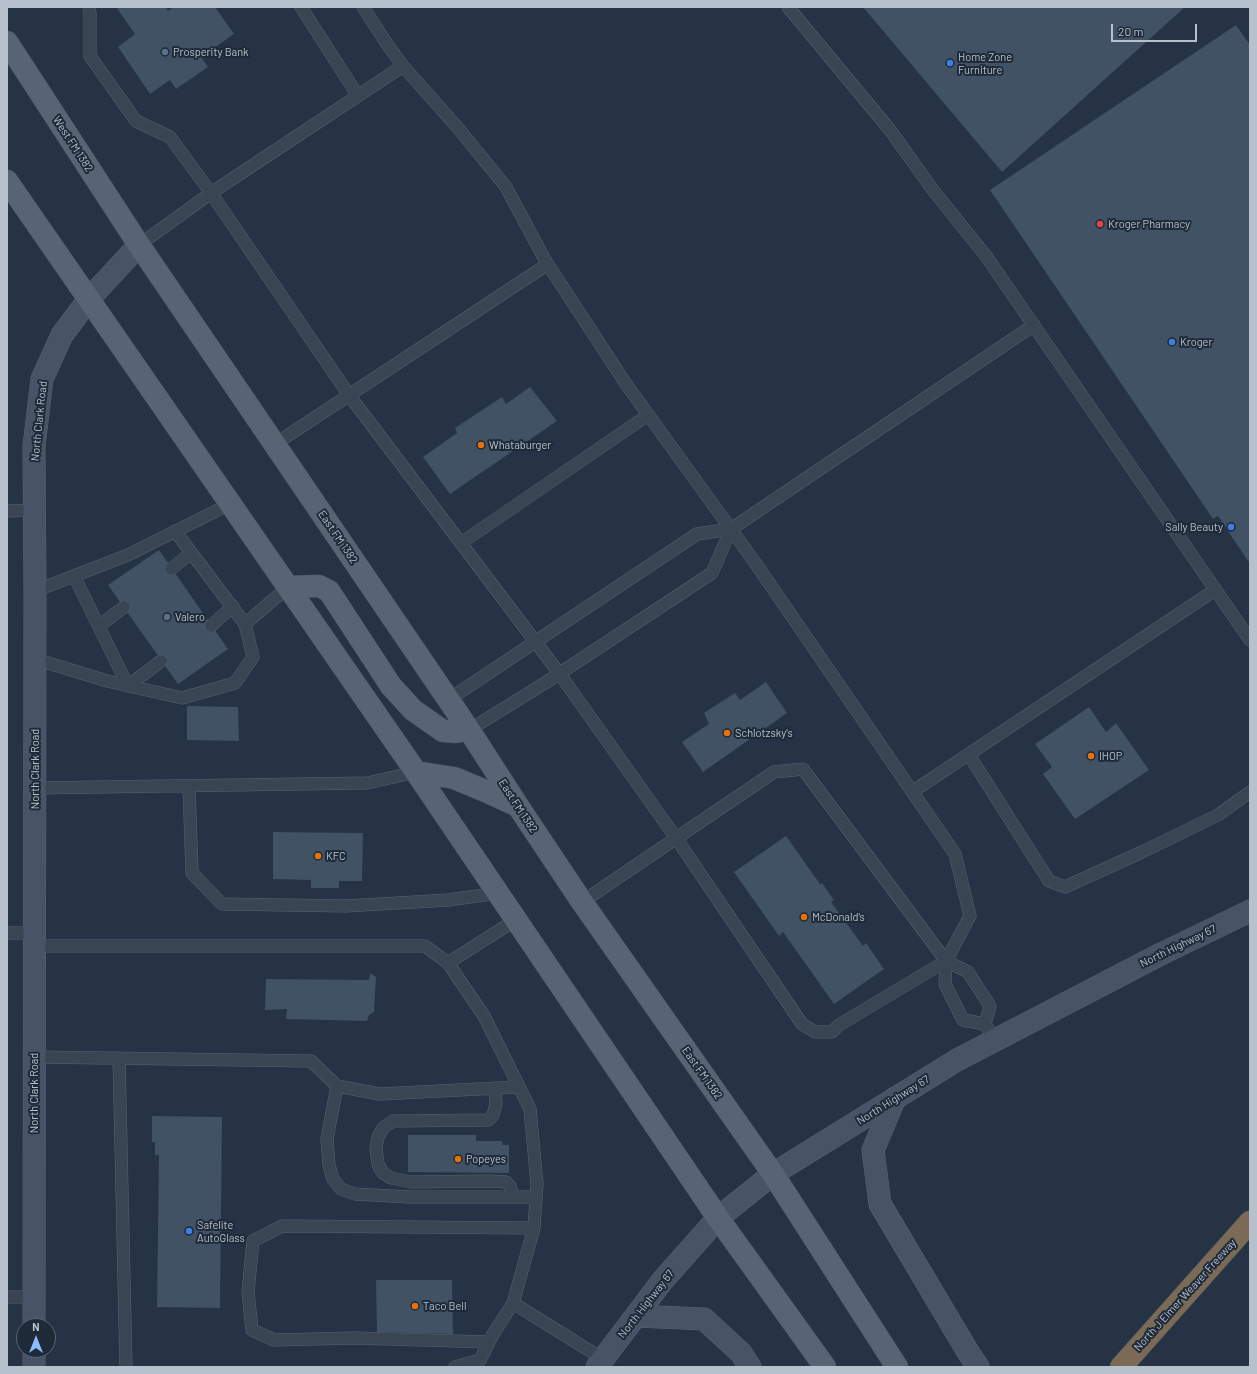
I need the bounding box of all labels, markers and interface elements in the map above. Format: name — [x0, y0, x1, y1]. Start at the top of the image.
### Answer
scale bar — [1113, 16, 1199, 42]
text: 20 m — [1118, 24, 1144, 38]
place label: Prosperity Bank — [173, 45, 249, 59]
marker: Prosperity Bank — [160, 47, 170, 57]
place label: Home Zone Furniture — [958, 50, 1012, 76]
marker: Home Zone Furniture — [945, 58, 955, 68]
street label: West FM 1382 — [50, 114, 96, 174]
place label: Kroger Pharmacy — [1108, 217, 1190, 231]
marker: Kroger Pharmacy — [1095, 219, 1105, 229]
place label: Kroger — [1180, 335, 1212, 349]
marker: Kroger — [1167, 337, 1177, 347]
street label: North Clark Road — [28, 380, 50, 462]
place label: Whataburger — [489, 438, 551, 452]
marker: Whataburger — [476, 440, 486, 450]
street label: East FM 1382 — [315, 508, 361, 566]
place label: Sally Beauty — [1165, 520, 1223, 534]
marker: Sally Beauty — [1226, 522, 1236, 532]
place label: Valero — [175, 610, 205, 624]
marker: Valero — [162, 612, 172, 622]
place label: Schlotzsky's — [735, 726, 793, 740]
marker: Schlotzsky's — [722, 728, 732, 738]
street label: North Clark Road — [28, 729, 42, 809]
place label: IHOP — [1099, 749, 1122, 763]
marker: IHOP — [1086, 751, 1096, 761]
street label: East FM 1382 — [496, 777, 540, 835]
place label: KFC — [326, 849, 346, 863]
marker: KFC — [313, 851, 323, 861]
place label: McDonald's — [812, 910, 865, 924]
marker: McDonald's — [799, 912, 809, 922]
street label: North Highway 67 — [1138, 922, 1218, 970]
street label: East FM 1382 — [679, 1044, 725, 1102]
street label: North Clark Road — [27, 1053, 41, 1133]
street label: North Highway 67 — [854, 1072, 932, 1128]
place label: Popeyes — [466, 1152, 506, 1166]
marker: Popeyes — [453, 1154, 463, 1164]
place label: Safelite AutoGlass — [197, 1218, 245, 1244]
marker: Safelite AutoGlass — [184, 1226, 194, 1236]
street label: North J Elmer Weaver Freeway — [1131, 1236, 1239, 1354]
street label: North Highway 67 — [615, 1267, 677, 1341]
place label: Taco Bell — [423, 1299, 466, 1313]
marker: Taco Bell — [410, 1301, 420, 1311]
north arrow — [16, 1318, 56, 1358]
text: N — [32, 1320, 40, 1333]

